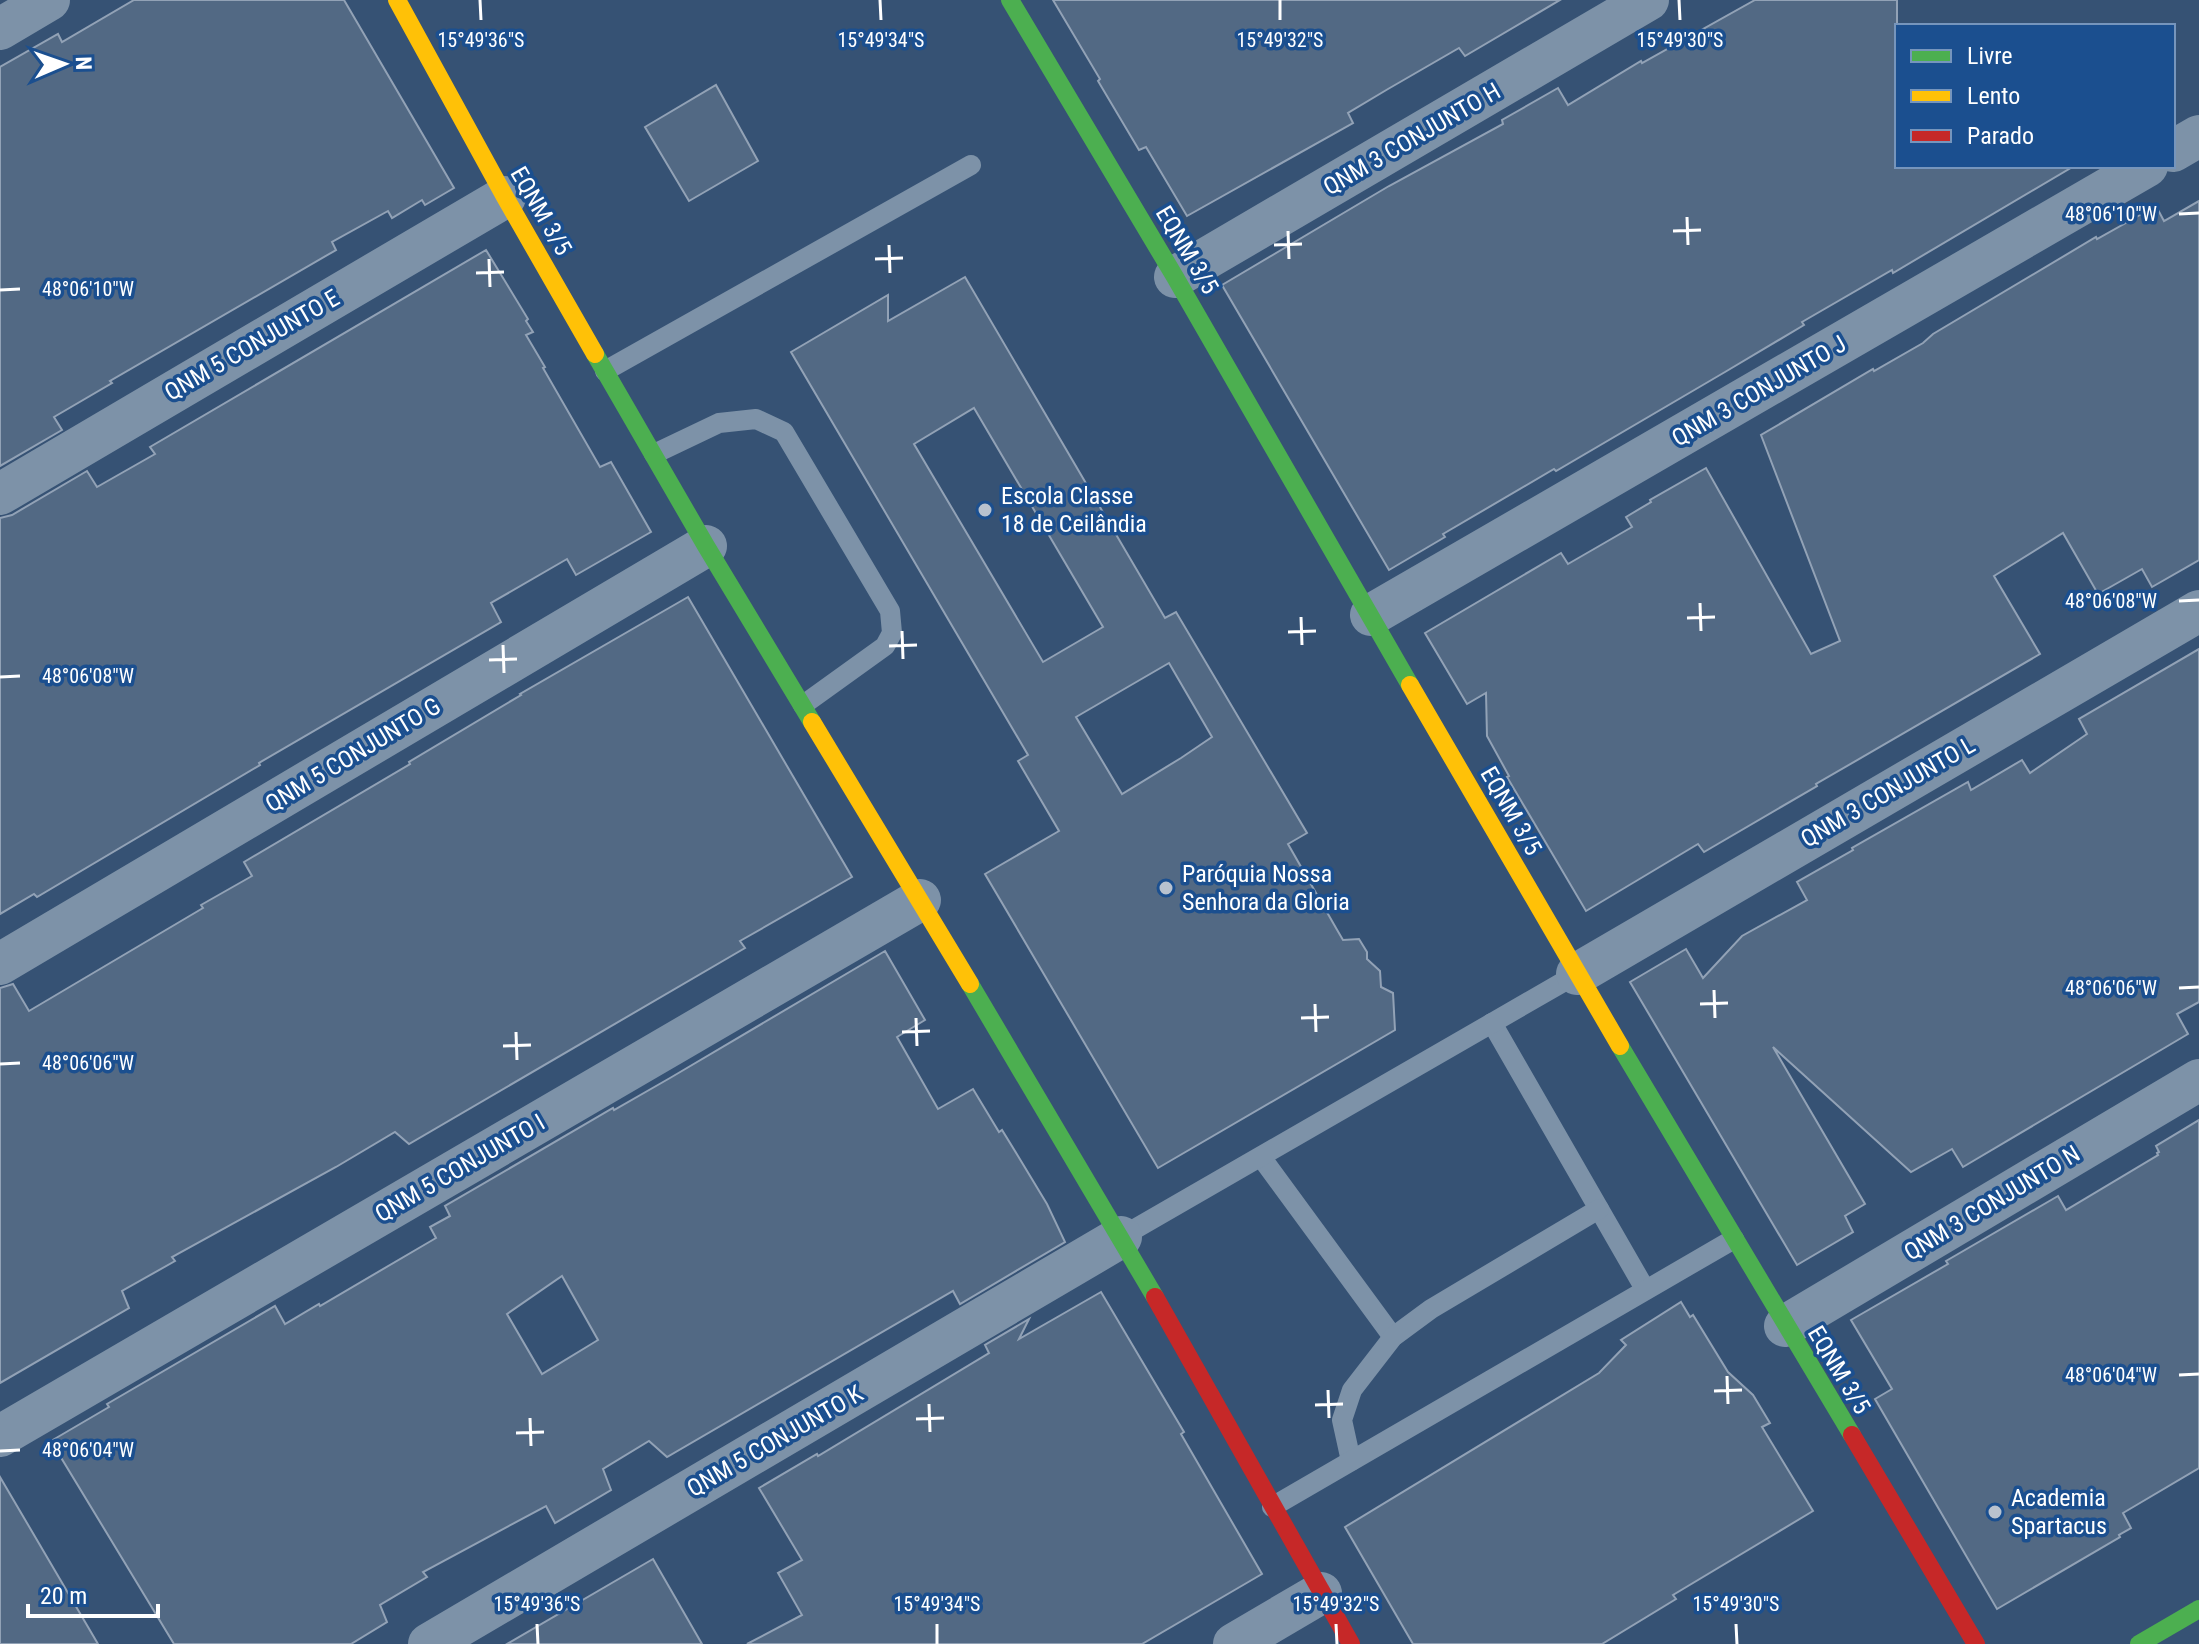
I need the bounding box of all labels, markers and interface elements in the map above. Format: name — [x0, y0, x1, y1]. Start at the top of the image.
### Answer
north arrow — [24, 24, 104, 104]
legend — [1895, 24, 2175, 168]
text: 15°49'36"S — [438, 28, 524, 52]
text: 15°49'34"S — [838, 28, 924, 52]
text: 15°49'32"S — [1237, 28, 1323, 52]
text: 15°49'30"S — [1637, 28, 1723, 52]
text: Livre — [1967, 42, 2013, 70]
text: N — [71, 56, 96, 70]
street label: QNM 3 CONJUNTO H — [1318, 77, 1506, 201]
text: Lento — [1967, 82, 2020, 110]
text: Parado — [1967, 122, 2034, 150]
street label: EQNM 3/5 — [505, 162, 577, 260]
street label: EQNM 3/5 — [1150, 201, 1224, 299]
text: 48°06'10"W — [2065, 202, 2157, 226]
text: 48°06'10"W — [42, 277, 134, 301]
street label: QNM 5 CONJUNTO E — [160, 284, 344, 406]
street label: QNM 3 CONJUNTO J — [1667, 330, 1851, 452]
place label: Escola Classe 18 de Ceilândia — [1001, 482, 1147, 538]
marker: Escola Classe 18 de Ceilândia — [976, 501, 994, 519]
text: 48°06'08"W — [2065, 589, 2157, 613]
text: 48°06'08"W — [42, 664, 134, 688]
street label: QNM 5 CONJUNTO G — [260, 692, 446, 818]
street label: QNM 3 CONJUNTO L — [1796, 731, 1980, 853]
street label: EQNM 3/5 — [1475, 762, 1547, 860]
place label: Paróquia Nossa Senhora da Gloria — [1182, 860, 1350, 916]
marker: Paróquia Nossa Senhora da Gloria — [1157, 879, 1175, 897]
text: 48°06'06"W — [2065, 976, 2157, 1000]
text: 48°06'06"W — [42, 1051, 134, 1075]
street label: QNM 5 CONJUNTO I — [370, 1108, 550, 1228]
street label: QNM 3 CONJUNTO N — [1899, 1140, 2085, 1266]
street label: EQNM 3/5 — [1802, 1321, 1876, 1419]
text: 48°06'04"W — [2065, 1363, 2157, 1387]
street label: QNM 5 CONJUNTO K — [682, 1379, 868, 1503]
text: 48°06'04"W — [42, 1438, 134, 1462]
place label: Academia Spartacus — [2011, 1484, 2107, 1540]
marker: Academia Spartacus — [1986, 1503, 2004, 1521]
scale bar — [28, 1568, 158, 1618]
text: 20 m — [40, 1582, 87, 1610]
text: 15°49'36"S — [494, 1592, 580, 1616]
text: 15°49'34"S — [894, 1592, 980, 1616]
text: 15°49'32"S — [1293, 1592, 1379, 1616]
text: 15°49'30"S — [1693, 1592, 1779, 1616]

